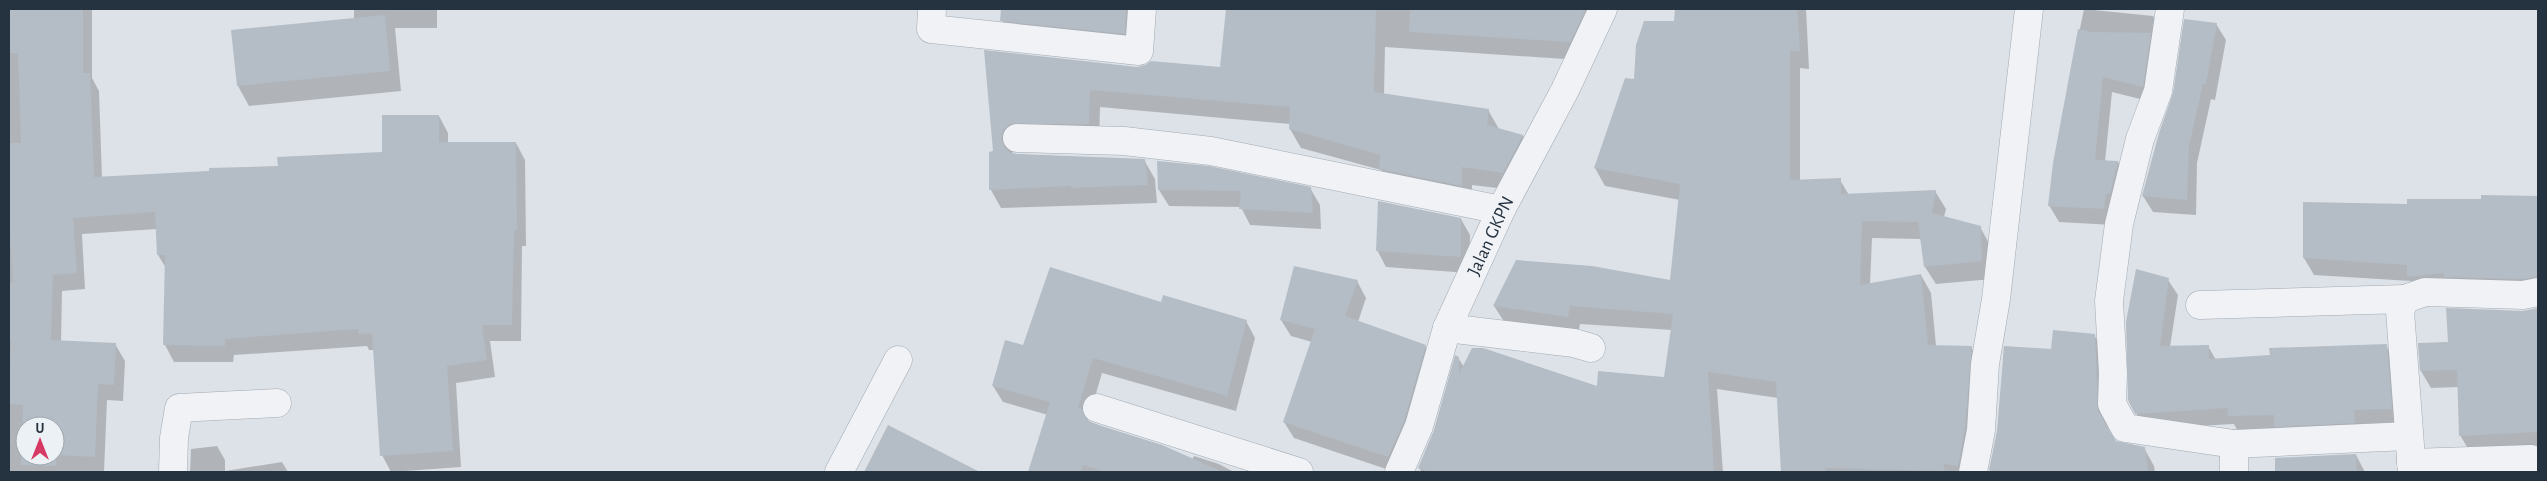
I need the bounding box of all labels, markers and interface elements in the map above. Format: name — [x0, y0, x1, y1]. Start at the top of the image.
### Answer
street label: Jalan GKPN — [1464, 193, 1518, 279]
north arrow — [15, 416, 65, 466]
text: U — [36, 422, 45, 436]

